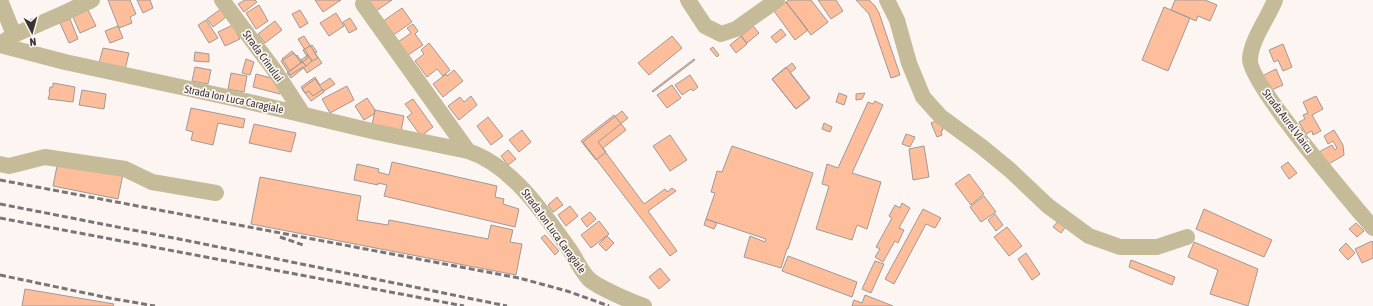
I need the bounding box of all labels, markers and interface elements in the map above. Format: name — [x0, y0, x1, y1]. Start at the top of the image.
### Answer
north arrow — [12, 12, 52, 52]
street label: Strada Crinului — [241, 28, 285, 84]
text: N — [29, 36, 37, 48]
street label: Strada Ion Luca Caragiale — [183, 83, 285, 115]
street label: Strada Aurel Vlaicu — [1260, 87, 1316, 155]
street label: Strada Ion Luca Caragiale — [519, 187, 589, 275]

